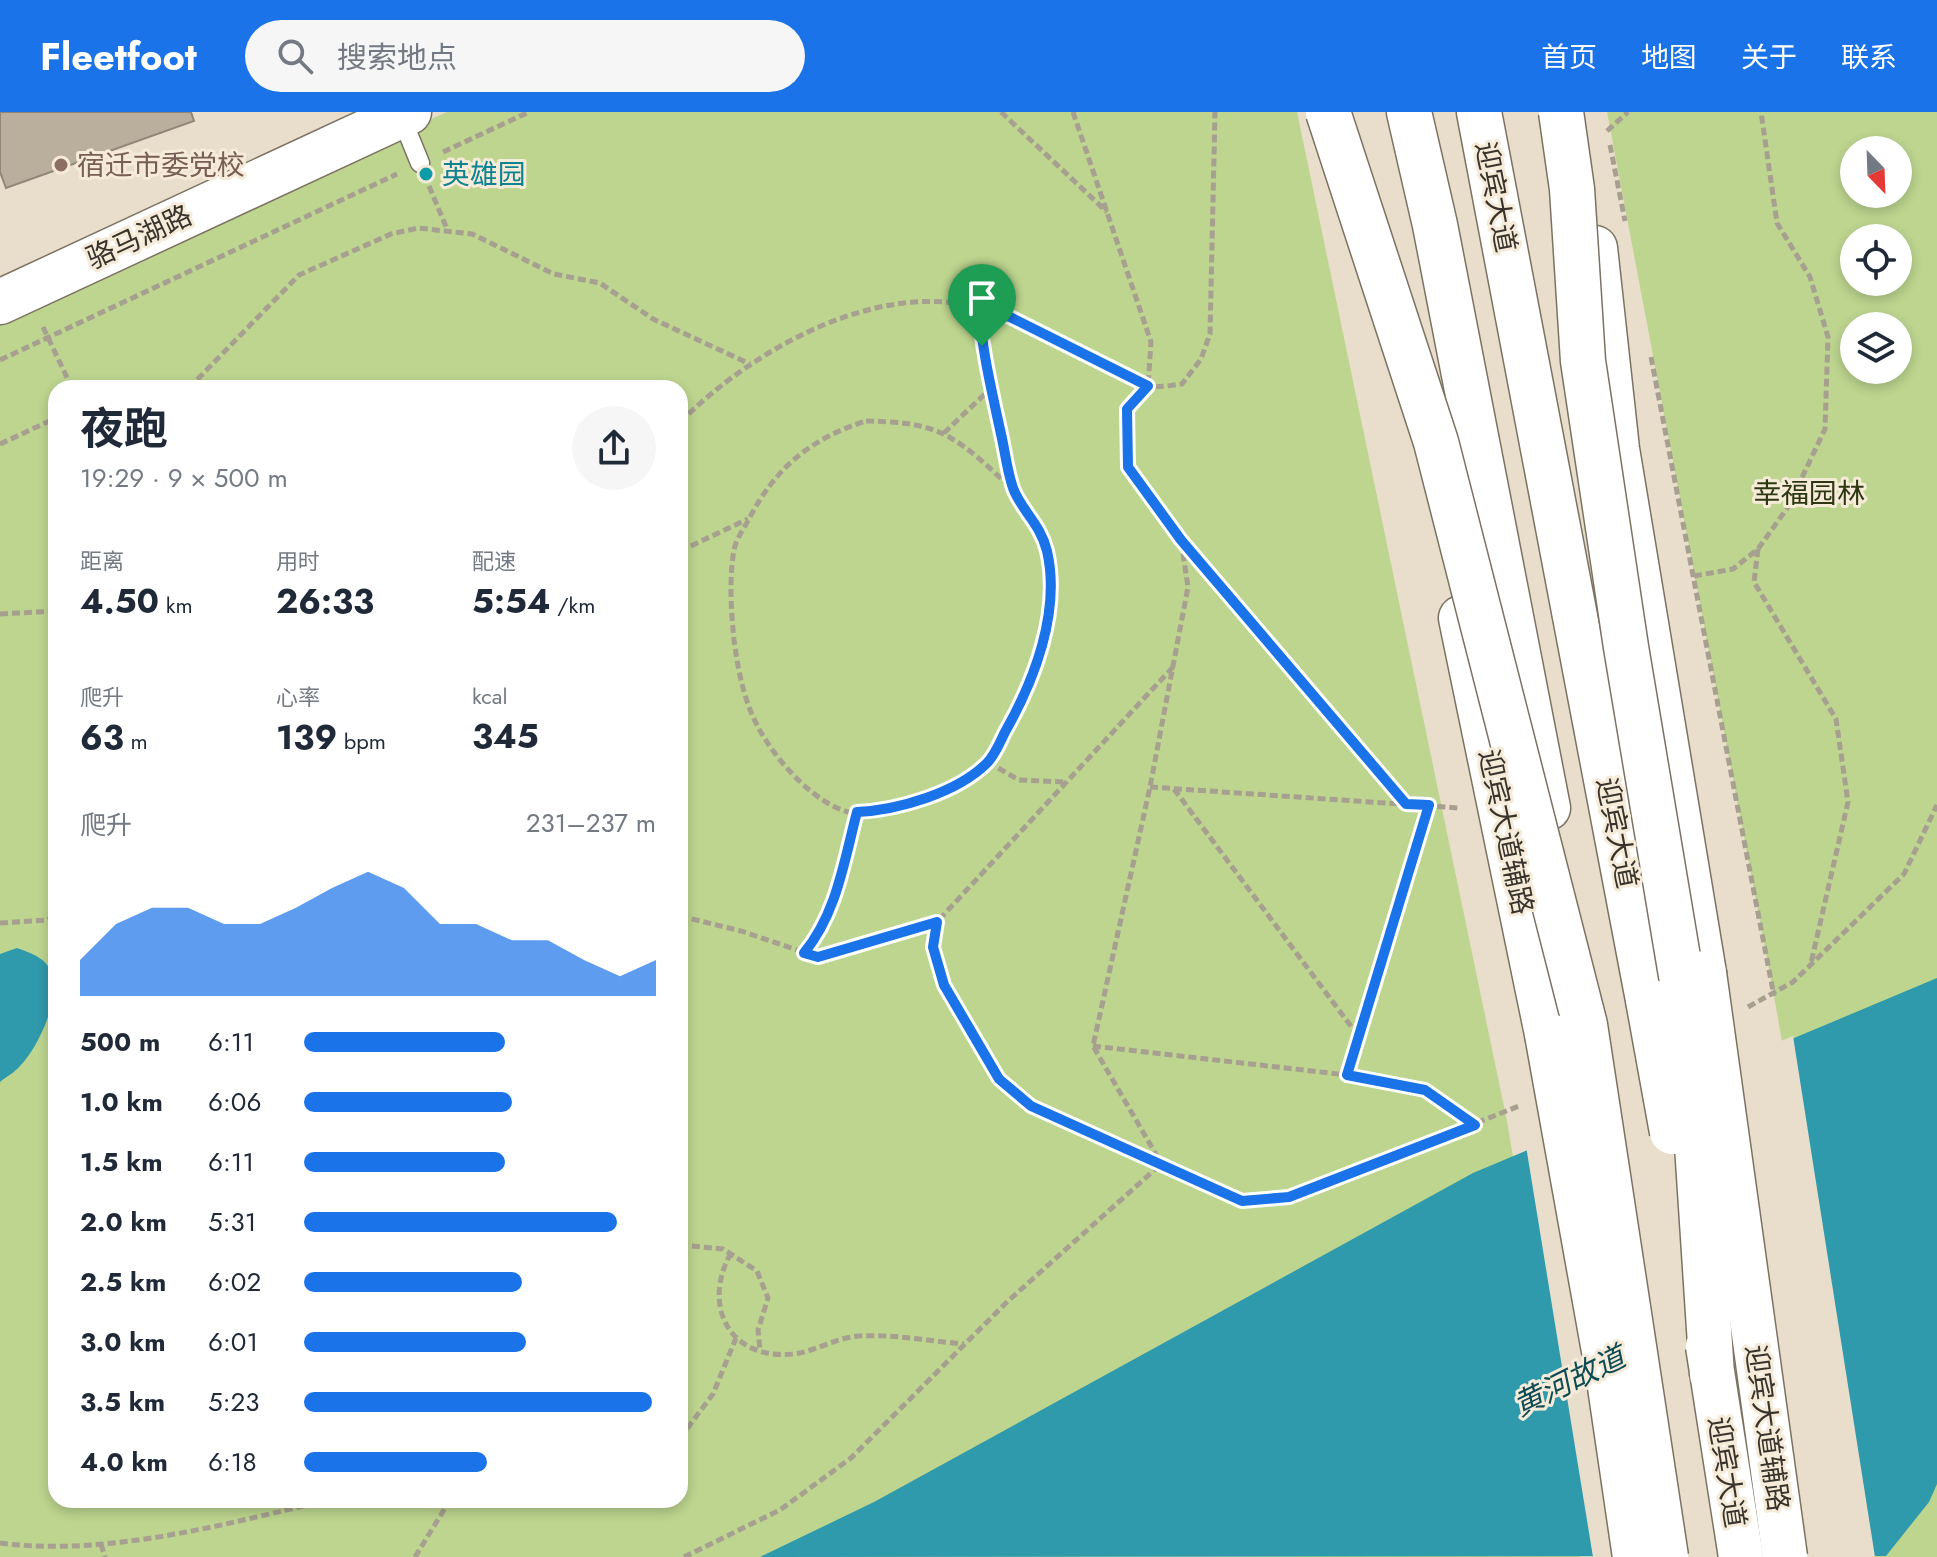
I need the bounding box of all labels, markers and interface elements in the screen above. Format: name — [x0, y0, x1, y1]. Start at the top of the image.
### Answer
search box — [245, 20, 805, 92]
text: Fleetfoot — [40, 29, 197, 84]
icon: search — [273, 34, 317, 78]
text: 搜索地点 — [337, 36, 457, 79]
text: 首页 — [1541, 37, 1597, 78]
text: 地图 — [1641, 37, 1697, 78]
text: 关于 — [1741, 37, 1797, 78]
text: 联系 — [1841, 37, 1897, 78]
north arrow — [1840, 136, 1912, 208]
map controls — [1840, 136, 1912, 384]
street label: 迎宾大道 — [1465, 138, 1527, 256]
place label: 宿迁市委党校 — [77, 145, 245, 186]
place label: 英雄园 — [442, 154, 526, 195]
marker: 宿迁市委党校 — [52, 156, 70, 174]
marker: 英雄园 — [417, 165, 435, 183]
street label: 骆马湖路 — [80, 195, 198, 279]
button: locate — [1840, 224, 1912, 296]
pin — [948, 264, 1016, 346]
icon: arrive — [960, 276, 1004, 320]
button: layers — [1840, 312, 1912, 384]
text: 夜跑 — [80, 397, 168, 461]
button: share — [572, 406, 656, 490]
text: 19:29 · 9 × 500 m — [80, 459, 288, 497]
park label: 幸福园林 — [1753, 473, 1865, 514]
text: 距离 — [80, 545, 124, 577]
text: 用时 — [276, 545, 320, 577]
text: 配速 — [472, 545, 516, 577]
text: 4.50 — [80, 577, 159, 626]
text: 26:33 — [276, 577, 374, 626]
text: 5:54 — [472, 577, 551, 626]
text: km — [159, 589, 193, 621]
text: /km — [551, 589, 595, 621]
text: kcal — [472, 680, 508, 712]
text: 爬升 — [80, 681, 124, 713]
text: 心率 — [276, 681, 320, 713]
text: 345 — [472, 712, 539, 761]
text: 63 — [80, 713, 124, 762]
text: 139 — [276, 713, 337, 762]
text: m — [124, 725, 148, 757]
text: bpm — [337, 725, 386, 757]
street label: 迎宾大道辅路 — [1468, 746, 1544, 918]
street label: 迎宾大道 — [1586, 774, 1648, 892]
text: 231–237 m — [526, 804, 656, 842]
text: 爬升 — [80, 806, 132, 844]
text: 500 m — [80, 1023, 160, 1061]
text: 6:11 — [208, 1023, 254, 1061]
text: 1.0 km — [80, 1083, 163, 1121]
text: 6:06 — [208, 1083, 261, 1121]
text: 1.5 km — [80, 1143, 163, 1181]
text: 6:11 — [208, 1143, 254, 1181]
text: 2.0 km — [80, 1203, 167, 1241]
text: 5:31 — [208, 1203, 256, 1241]
text: 2.5 km — [80, 1263, 166, 1301]
text: 6:02 — [208, 1263, 261, 1301]
text: 3.0 km — [80, 1323, 165, 1361]
text: 6:01 — [208, 1323, 258, 1361]
water label: 黄河故道 — [1506, 1334, 1636, 1427]
street label: 迎宾大道辅路 — [1735, 1342, 1799, 1514]
text: 3.5 km — [80, 1383, 165, 1421]
text: 5:23 — [208, 1383, 259, 1421]
street label: 迎宾大道 — [1698, 1413, 1756, 1531]
text: 4.0 km — [80, 1443, 168, 1481]
text: 6:18 — [208, 1443, 257, 1481]

